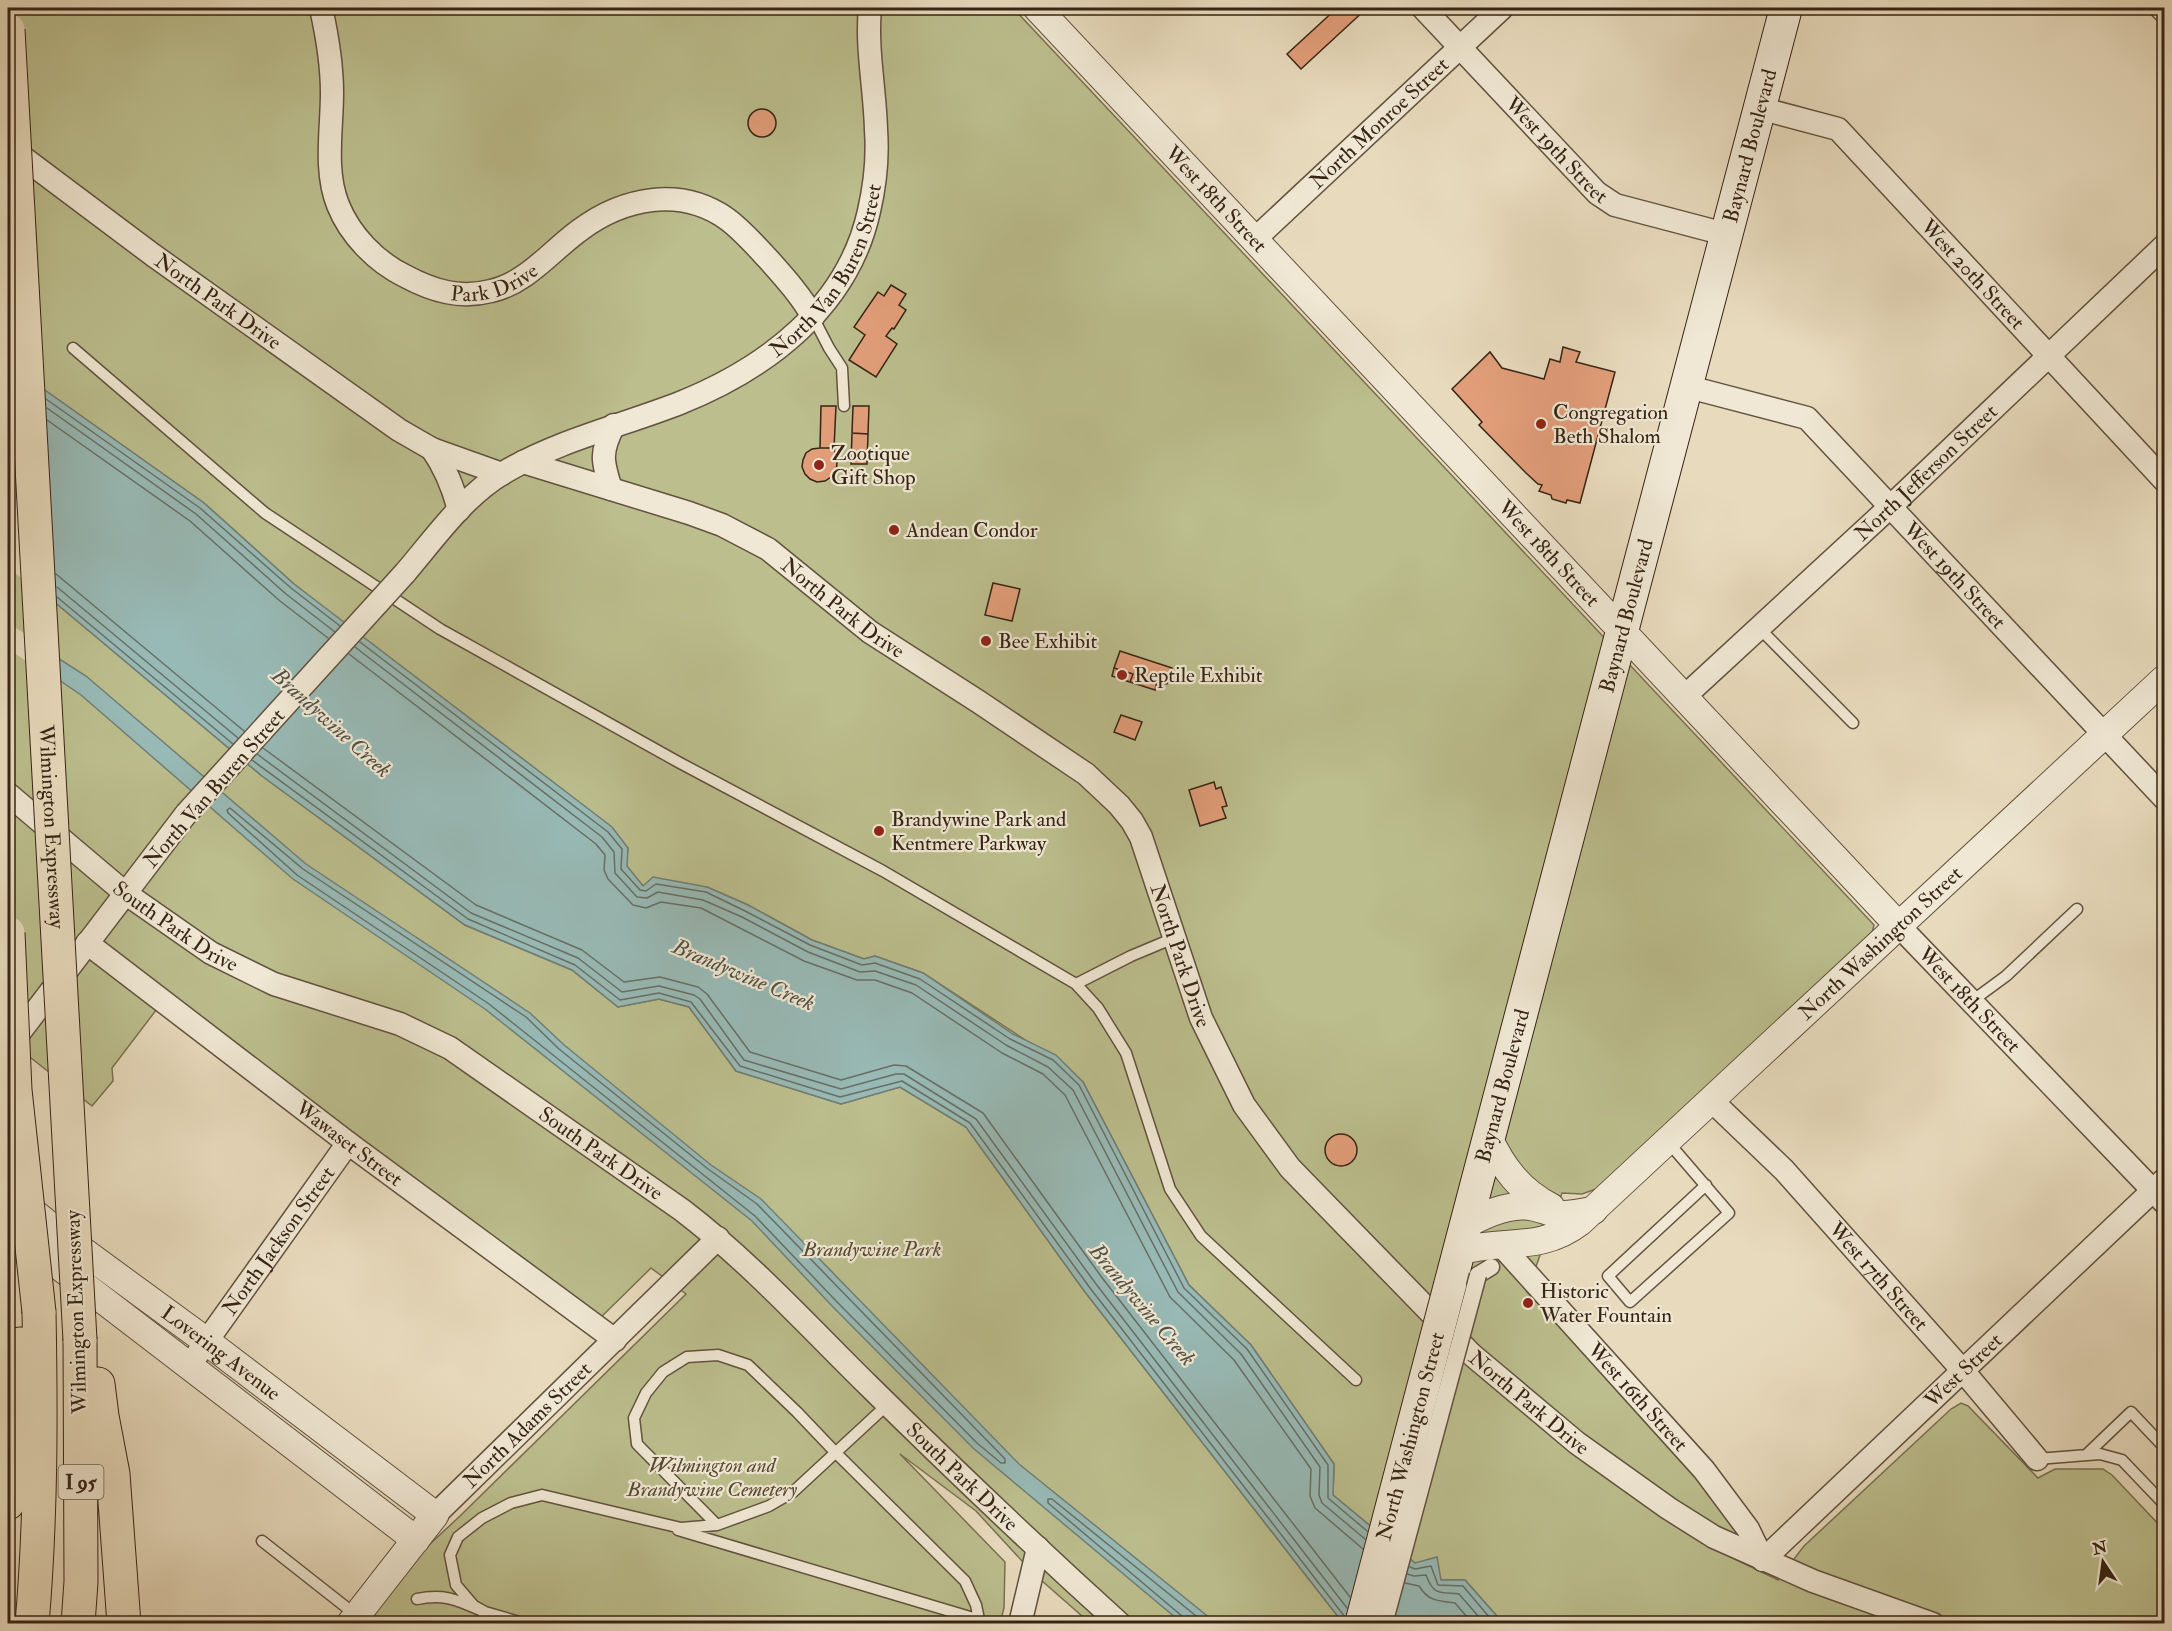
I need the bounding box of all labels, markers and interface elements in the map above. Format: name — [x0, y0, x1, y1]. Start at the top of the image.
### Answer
street label: North Monroe Street — [1304, 51, 1455, 195]
street label: Baynard Boulevard — [1717, 65, 1784, 226]
street label: West 19th Street — [1499, 90, 1613, 210]
street label: West 18th Street — [1159, 139, 1273, 259]
street label: North Van Buren Street — [764, 182, 888, 364]
street label: West 20th Street — [1914, 213, 2031, 336]
street label: North Park Drive — [149, 248, 287, 356]
street label: Park Drive — [449, 257, 544, 308]
place label: Congregation Beth Shalom — [1553, 399, 1669, 450]
street label: North Jefferson Street — [1849, 399, 2004, 547]
marker: Congregation Beth Shalom — [1534, 417, 1548, 431]
place label: Zootique Gift Shop — [831, 440, 916, 491]
marker: Zootique Gift Shop — [812, 458, 826, 472]
street label: West 18th Street — [1491, 494, 1606, 613]
street label: West 19th Street — [1897, 515, 2012, 635]
place label: Andean Condor — [905, 517, 1038, 544]
marker: Andean Condor — [887, 523, 901, 537]
street label: Baynard Boulevard — [1593, 535, 1660, 696]
street label: North Park Drive — [775, 552, 910, 665]
place label: Bee Exhibit — [998, 628, 1097, 655]
marker: Bee Exhibit — [979, 634, 993, 648]
water label: Brandywine Creek — [265, 661, 397, 784]
place label: Reptile Exhibit — [1134, 662, 1263, 689]
marker: Reptile Exhibit — [1115, 668, 1129, 682]
street label: North Van Buren Street — [138, 703, 291, 874]
street label: Wilmington Expressway — [32, 723, 70, 930]
place label: Brandywine Park and Kentmere Parkway — [891, 806, 1067, 857]
marker: Brandywine Park and Kentmere Parkway — [872, 824, 886, 838]
street label: North Washington Street — [1793, 860, 1968, 1026]
street label: South Park Drive — [107, 875, 243, 978]
street label: North Park Drive — [1144, 881, 1217, 1033]
water label: Brandywine Creek — [667, 932, 819, 1017]
street label: West 18th Street — [1911, 940, 2027, 1059]
street label: Baynard Boulevard — [1470, 1005, 1536, 1166]
street label: Wawaset Street — [289, 1094, 408, 1193]
street label: South Park Drive — [533, 1101, 668, 1207]
street label: North Jackson Street — [217, 1161, 341, 1321]
street label: Wilmington Expressway — [59, 1209, 94, 1415]
street label: West 17th Street — [1822, 1216, 1934, 1337]
park label: Brandywine Park — [802, 1236, 941, 1263]
water label: Brandywine Creek — [1082, 1237, 1202, 1372]
place label: Historic Water Fountain — [1539, 1278, 1672, 1329]
marker: Historic Water Fountain — [1521, 1296, 1535, 1310]
street label: Lovering Avenue — [156, 1300, 286, 1407]
street label: West Street — [1918, 1327, 2008, 1414]
street label: North Washington Street — [1370, 1329, 1451, 1544]
street label: West 16th Street — [1581, 1336, 1694, 1458]
street label: North Park Drive — [1463, 1345, 1595, 1462]
street label: North Adams Street — [458, 1356, 598, 1494]
street label: South Park Drive — [900, 1417, 1024, 1537]
park label: Wilmington and Brandywine Cemetery — [626, 1452, 798, 1503]
road number: I 95 — [58, 1465, 104, 1499]
north arrow — [2073, 1532, 2133, 1592]
text: N — [2090, 1537, 2110, 1560]

